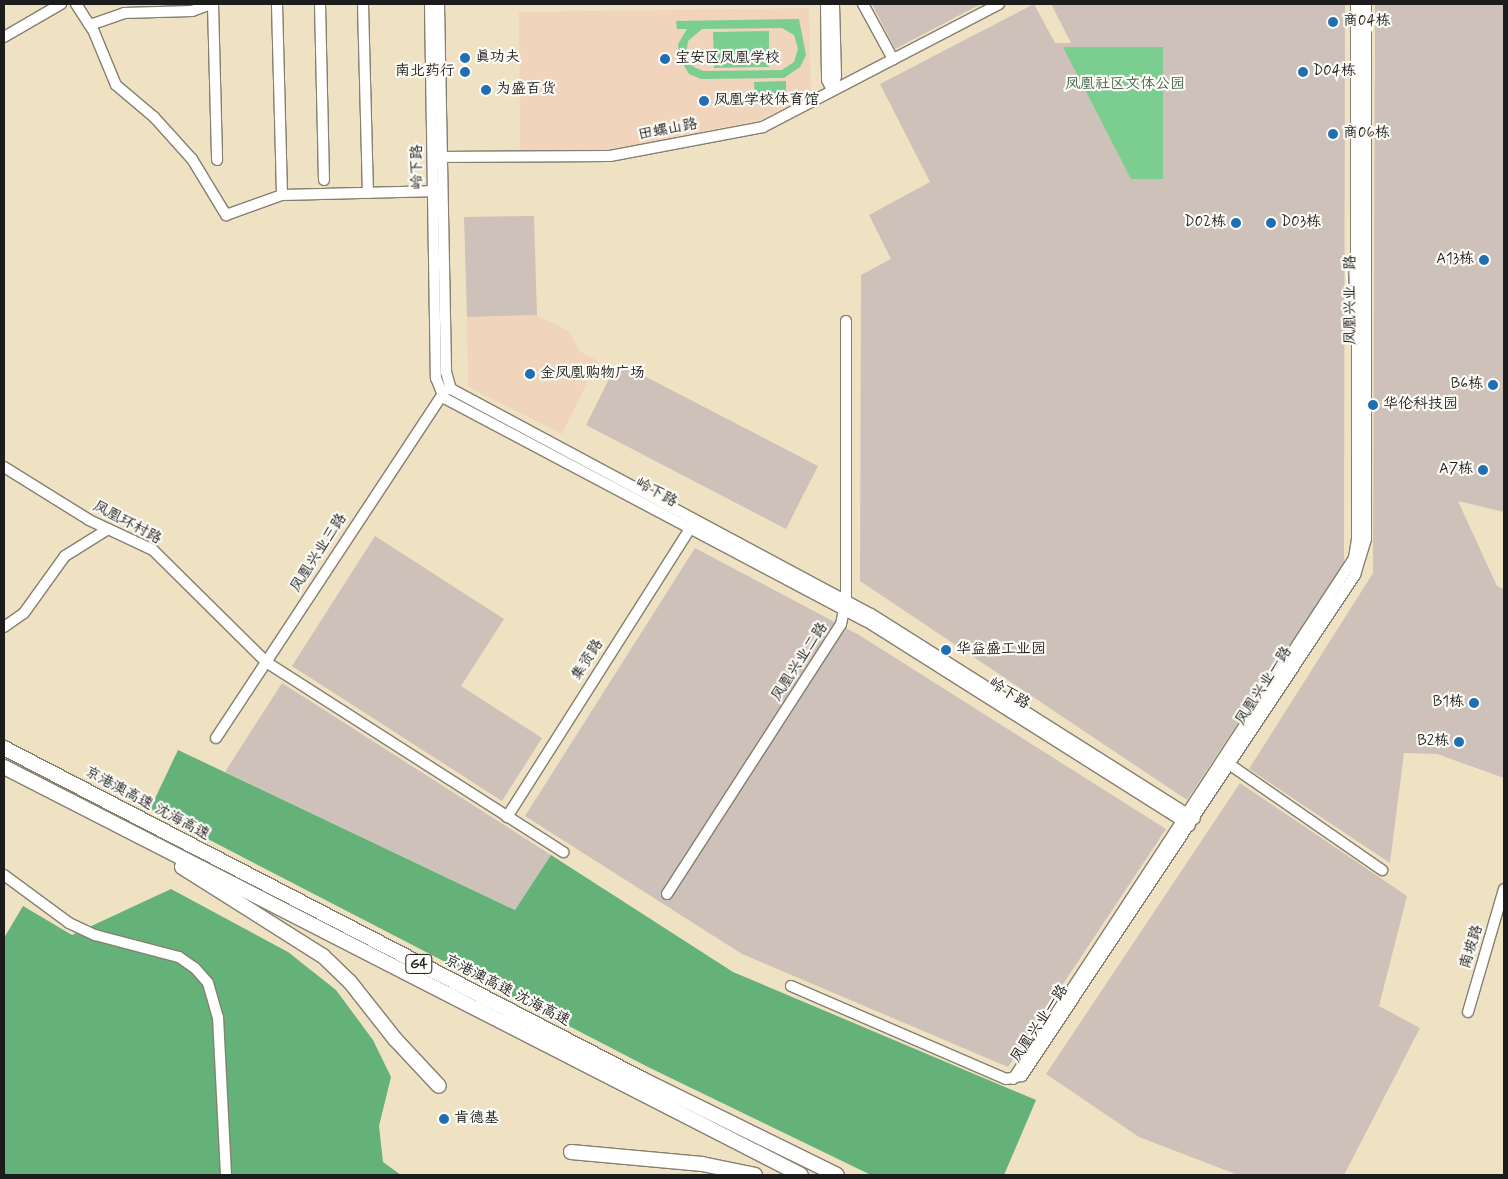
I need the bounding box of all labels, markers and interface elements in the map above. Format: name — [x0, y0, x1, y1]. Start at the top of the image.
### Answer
place label: 商04栋 — [1343, 13, 1390, 31]
marker: 商04栋 — [1327, 16, 1339, 28]
place label: 真功夫 — [475, 49, 520, 67]
place label: 宝安区凤凰学校 — [675, 50, 780, 68]
marker: 真功夫 — [459, 52, 471, 64]
marker: 宝安区凤凰学校 — [659, 53, 671, 65]
place label: 南北药行 — [395, 63, 455, 81]
place label: D04栋 — [1313, 63, 1356, 81]
marker: 南北药行 — [459, 66, 471, 78]
marker: D04栋 — [1297, 66, 1309, 78]
park label: 凤凰社区文体公园 — [1065, 76, 1185, 94]
place label: 为盛百货 — [496, 81, 556, 99]
marker: 为盛百货 — [480, 84, 492, 96]
place label: 凤凰学校体育馆 — [714, 92, 819, 110]
marker: 凤凰学校体育馆 — [698, 95, 710, 107]
street label: 田螺山路 — [637, 115, 699, 145]
place label: 商06栋 — [1343, 125, 1390, 143]
marker: 商06栋 — [1327, 128, 1339, 140]
street label: 岭下路 — [409, 144, 427, 190]
place label: D02栋 — [1184, 214, 1226, 232]
place label: D03栋 — [1281, 214, 1321, 232]
marker: D02栋 — [1230, 217, 1242, 229]
marker: D03栋 — [1265, 217, 1277, 229]
place label: A13栋 — [1436, 251, 1474, 269]
marker: A13栋 — [1478, 254, 1490, 266]
street label: 凤凰兴业一路 — [1342, 255, 1360, 345]
place label: 金凤凰购物广场 — [540, 365, 645, 383]
marker: 金凤凰购物广场 — [524, 368, 536, 380]
place label: B6栋 — [1451, 376, 1483, 394]
marker: B6栋 — [1487, 379, 1499, 391]
place label: 华伦科技园 — [1383, 396, 1458, 414]
marker: 华伦科技园 — [1367, 399, 1379, 411]
place label: A7栋 — [1439, 461, 1473, 479]
marker: A7栋 — [1477, 464, 1489, 476]
street label: 岭下路 — [632, 474, 680, 512]
street label: 凤凰环村路 — [90, 497, 164, 549]
street label: 凤凰兴业三路 — [287, 510, 351, 596]
street label: 凤凰兴业二路 — [768, 619, 832, 705]
street label: 集资路 — [568, 636, 608, 684]
place label: 华益盛工业园 — [956, 641, 1046, 659]
street label: 凤凰兴业一路 — [1232, 643, 1296, 729]
marker: 华益盛工业园 — [940, 644, 952, 656]
street label: 岭下路 — [985, 674, 1033, 714]
place label: B1栋 — [1433, 694, 1464, 712]
marker: B1栋 — [1468, 697, 1480, 709]
place label: B2栋 — [1417, 733, 1449, 751]
marker: B2栋 — [1453, 736, 1465, 748]
street label: 京港澳高速 沈海高速 — [81, 763, 213, 845]
street label: 南坡路 — [1457, 923, 1487, 971]
street label: 京港澳高速 沈海高速 — [441, 951, 573, 1031]
road number: G4 — [405, 952, 433, 976]
street label: 凤凰兴业一路 — [1007, 982, 1073, 1066]
place label: 肯德基 — [454, 1110, 499, 1128]
marker: 肯德基 — [438, 1113, 450, 1125]

